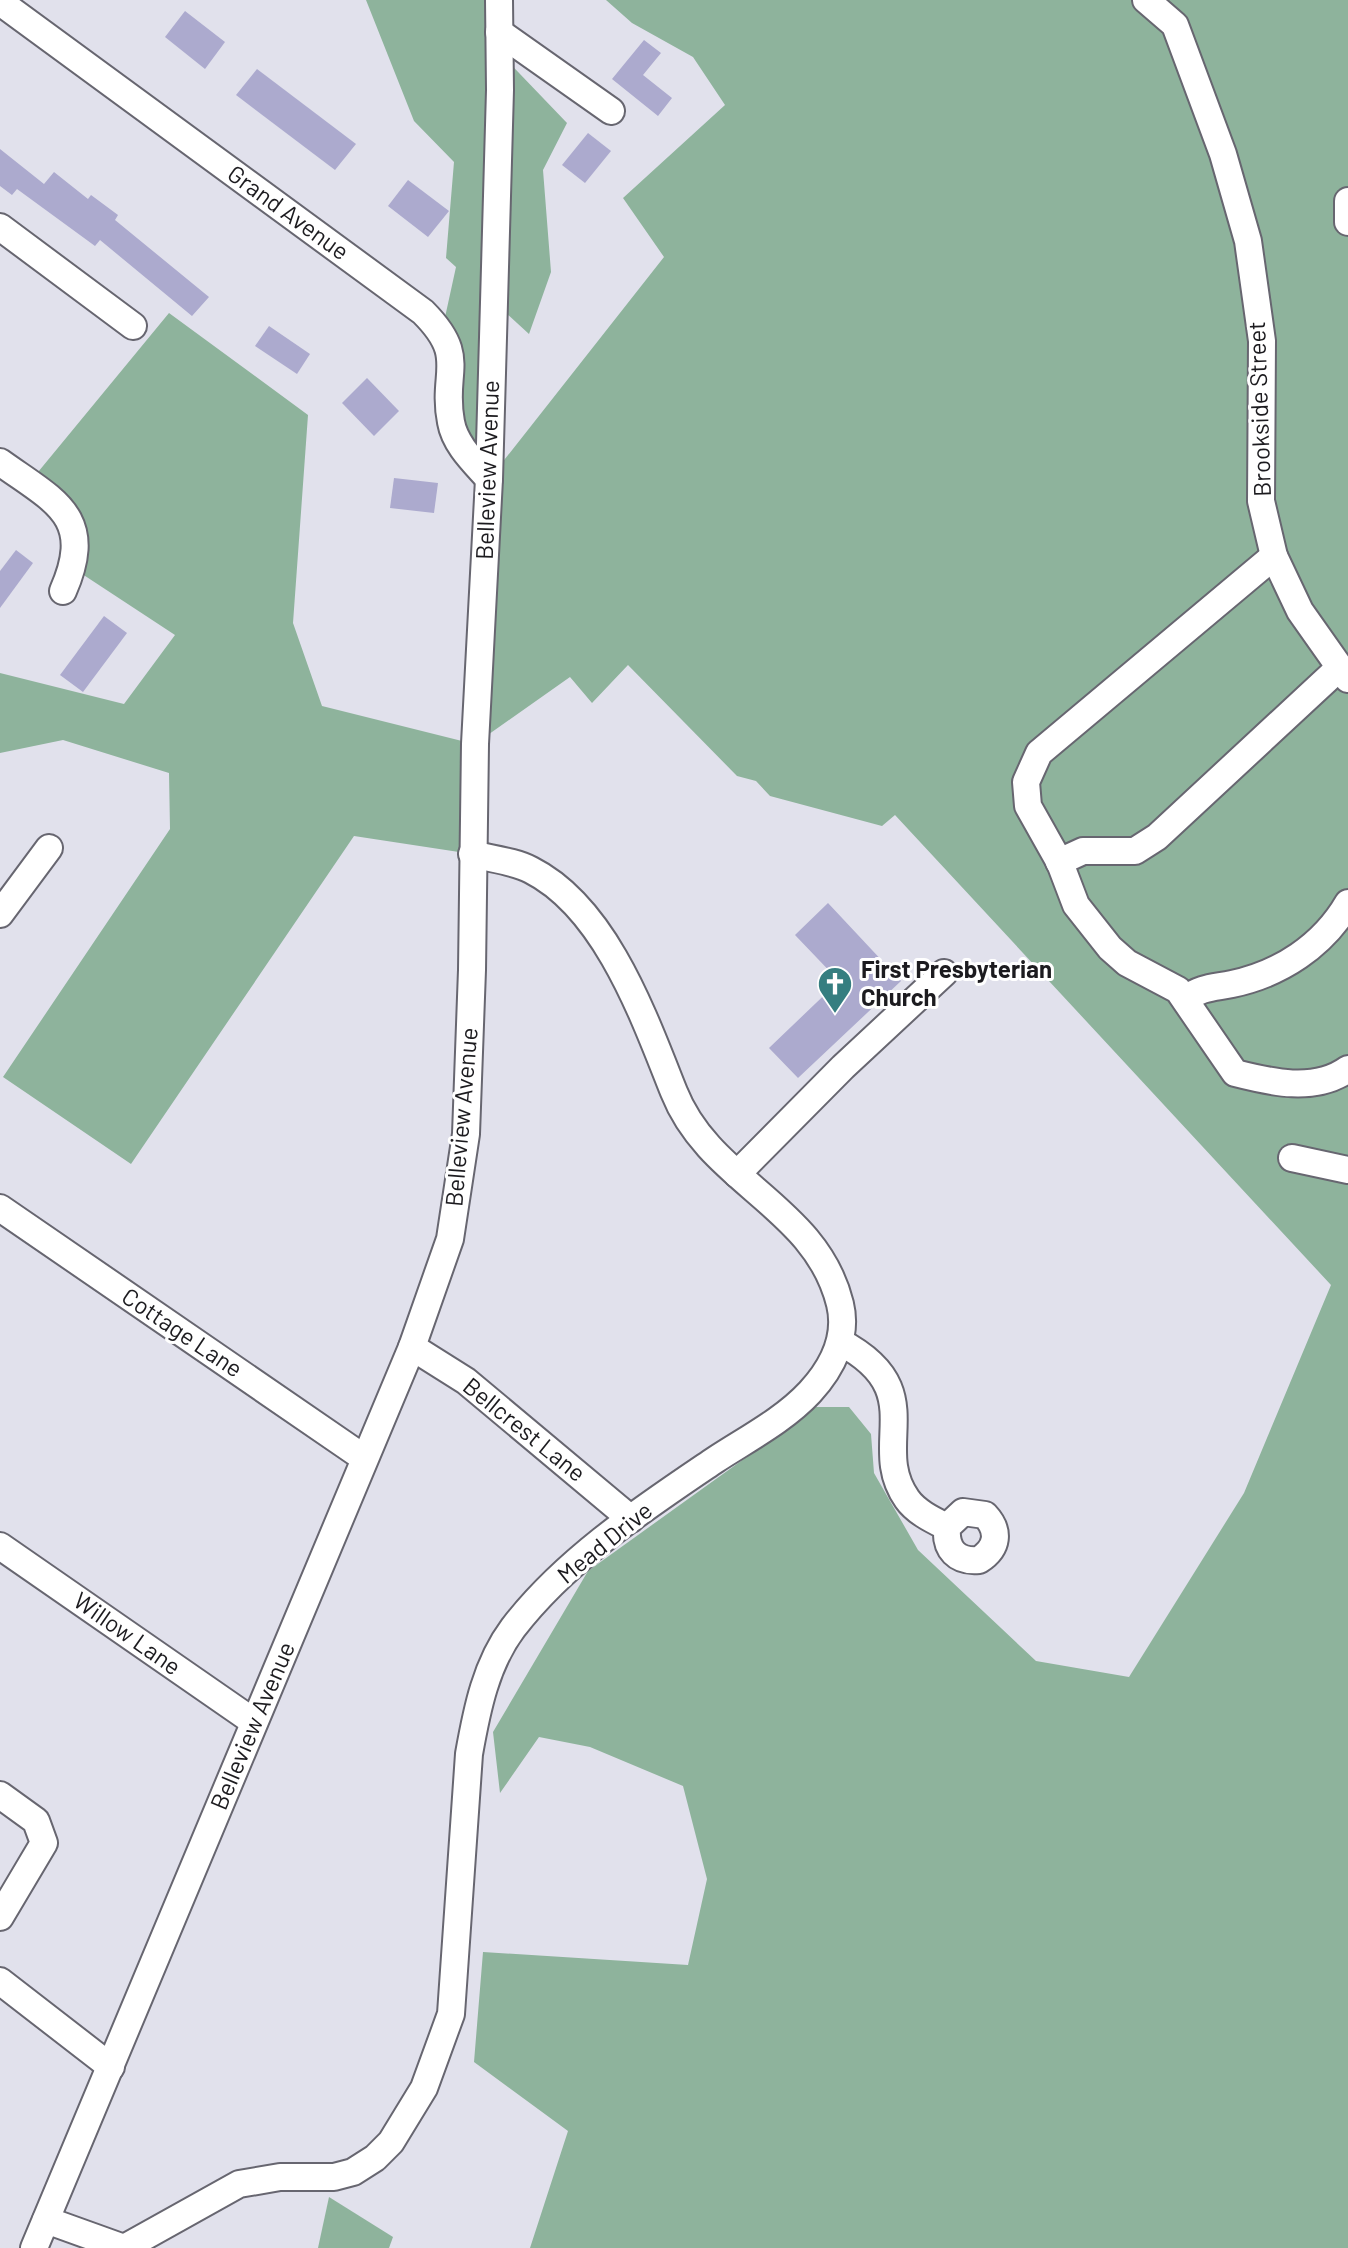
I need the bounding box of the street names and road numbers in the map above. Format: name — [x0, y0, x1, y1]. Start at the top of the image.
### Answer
street label: Grand Avenue — [223, 158, 355, 265]
street label: Brookside Street — [1241, 321, 1276, 497]
street label: Belleview Avenue — [469, 380, 504, 560]
street label: Belleview Avenue — [438, 1026, 483, 1208]
street label: Cottage Lane — [117, 1281, 249, 1383]
street label: Bellcrest Lane — [458, 1371, 592, 1487]
street label: Mead Drive — [551, 1495, 657, 1589]
street label: Willow Lane — [69, 1585, 187, 1680]
street label: Belleview Avenue — [203, 1637, 300, 1814]

